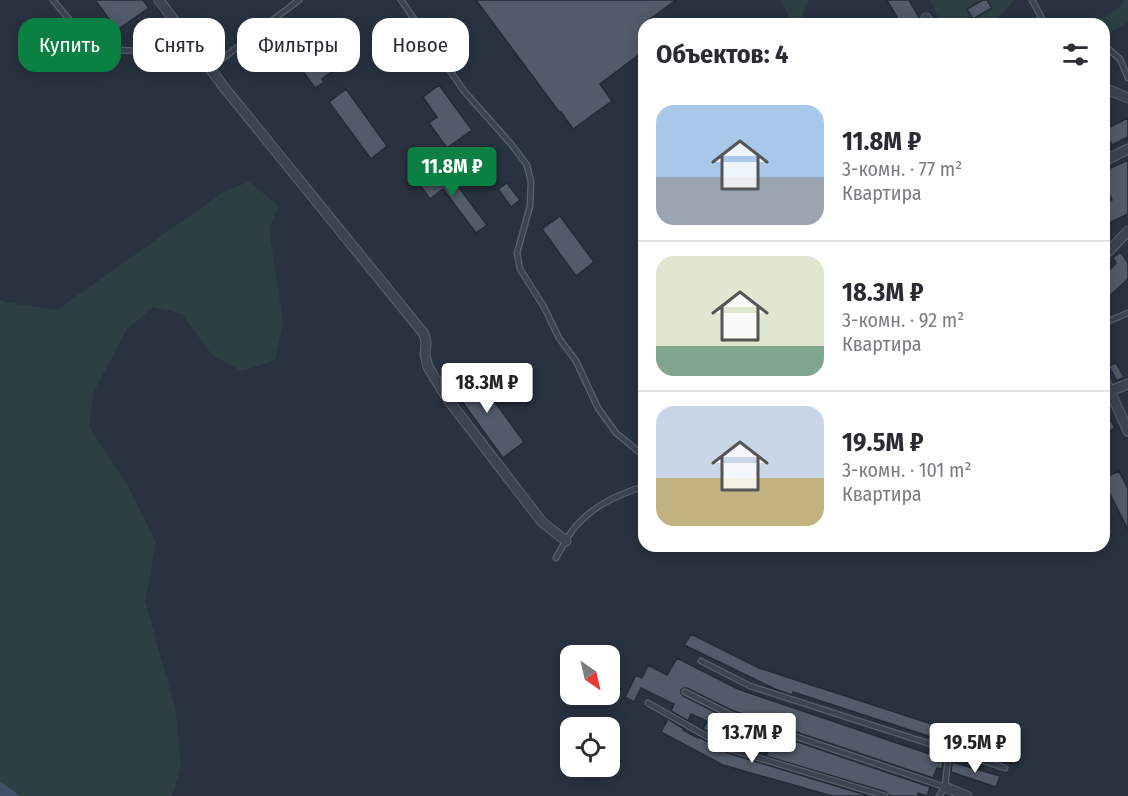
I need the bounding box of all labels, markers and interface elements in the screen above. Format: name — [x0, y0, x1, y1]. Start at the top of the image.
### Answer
chip: Купить — [18, 18, 121, 72]
chip: Снять — [133, 18, 225, 72]
chip: Фильтры — [237, 18, 360, 72]
chip: Новое — [372, 18, 469, 72]
icon: filters — [1059, 38, 1092, 71]
text: Объектов: 4 — [656, 39, 788, 70]
text: 11.8M ₽ — [842, 126, 921, 157]
icon: home — [704, 129, 776, 201]
pin: 11.8M ₽ — [397, 147, 507, 198]
text: 11.8M ₽ — [421, 154, 483, 178]
text: 3-комн. · 77 m² — [842, 157, 962, 181]
text: Квартира — [842, 181, 922, 205]
text: 18.3M ₽ — [842, 277, 924, 308]
icon: home — [704, 280, 776, 352]
text: 3-комн. · 92 m² — [842, 308, 964, 332]
text: Квартира — [842, 332, 922, 356]
pin: 18.3M ₽ — [432, 363, 542, 414]
text: 18.3M ₽ — [456, 370, 518, 394]
text: 19.5M ₽ — [842, 427, 924, 458]
icon: home — [704, 430, 776, 502]
text: 3-комн. · 101 m² — [842, 458, 972, 482]
text: Квартира — [842, 482, 922, 506]
north arrow — [560, 645, 620, 705]
map controls — [560, 645, 620, 777]
pin: 13.7M ₽ — [697, 713, 807, 764]
button: locate — [560, 717, 620, 777]
text: 13.7M ₽ — [722, 720, 782, 744]
pin: 19.5M ₽ — [920, 723, 1030, 774]
text: 19.5M ₽ — [944, 730, 1006, 754]

